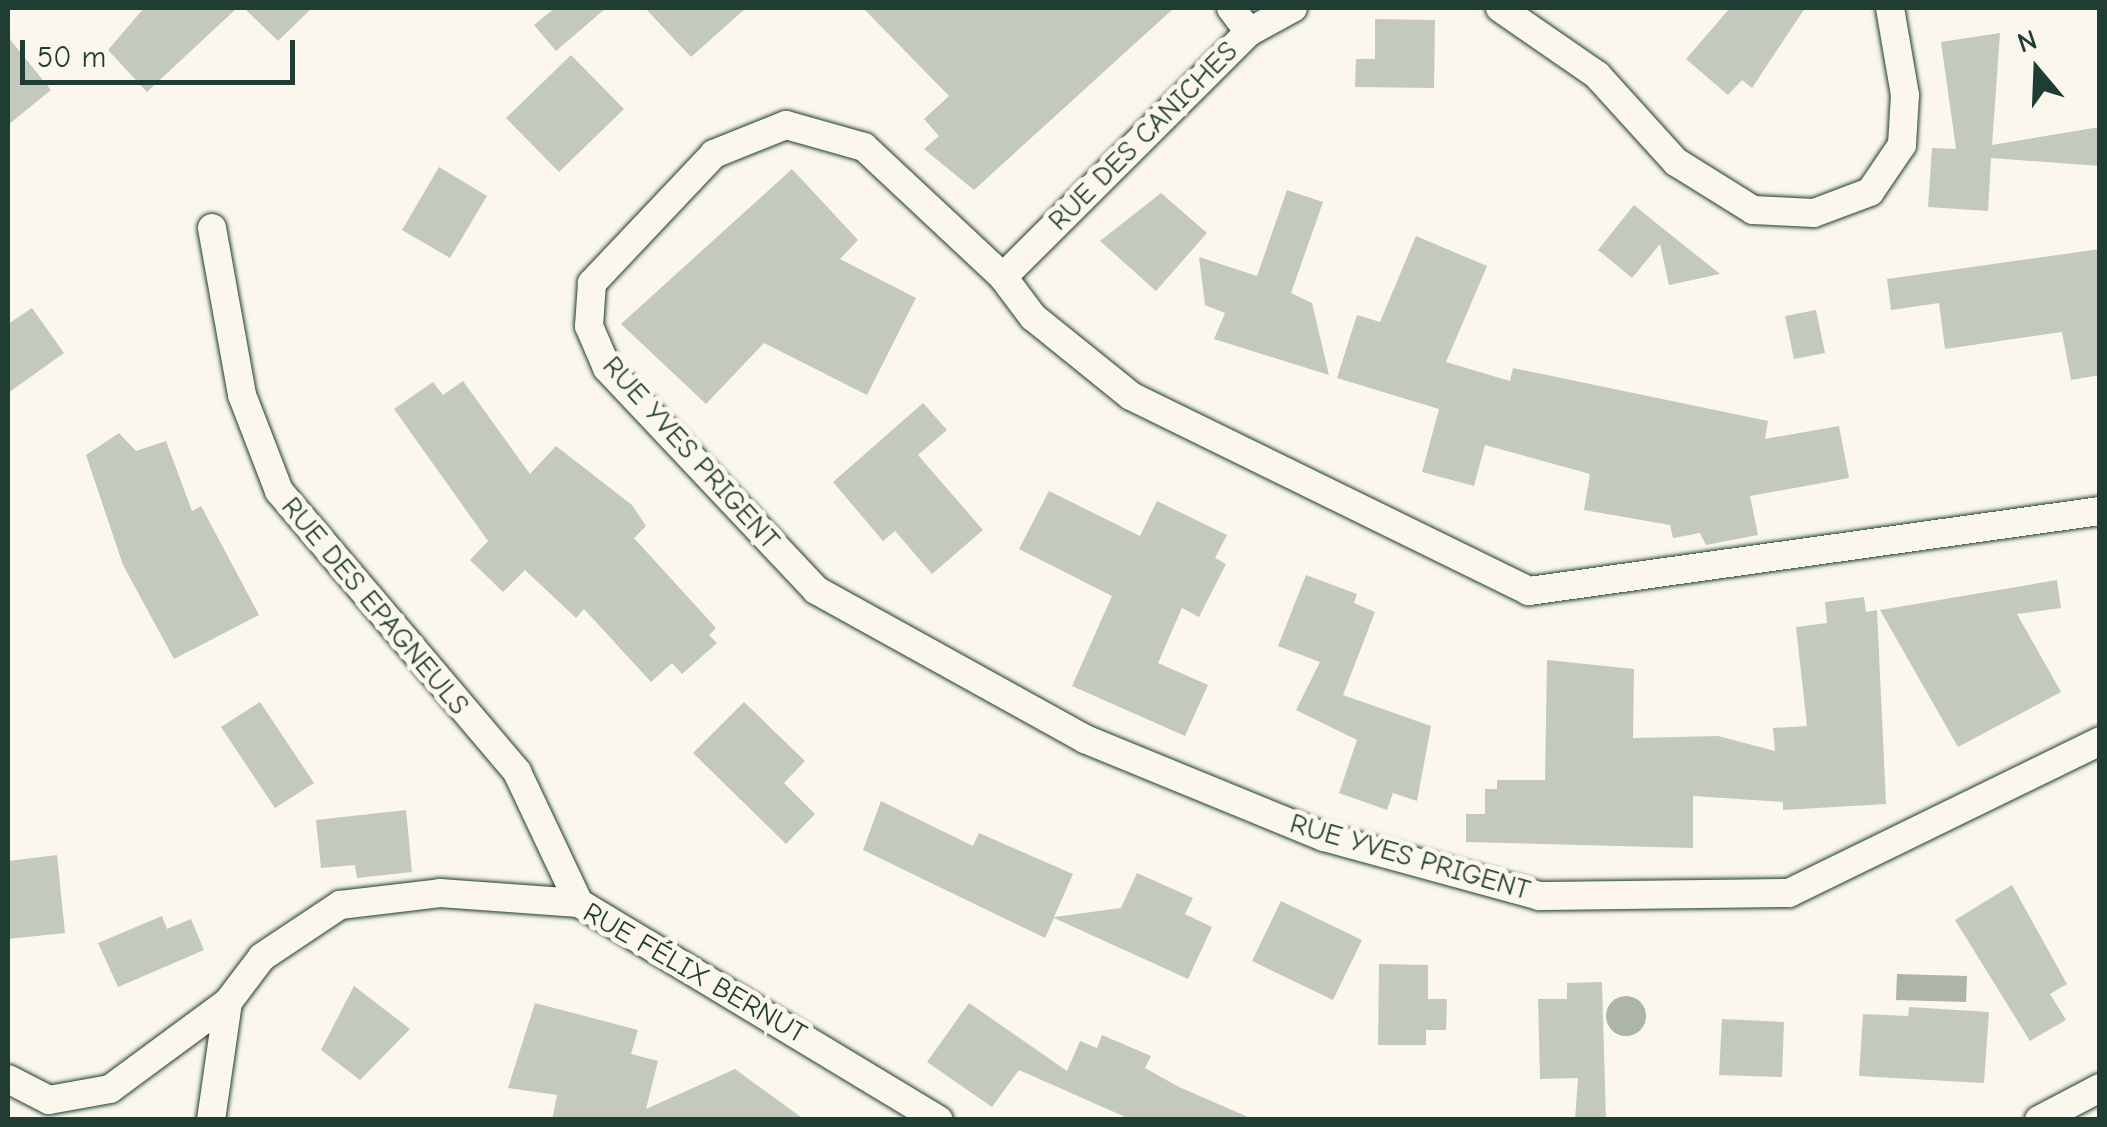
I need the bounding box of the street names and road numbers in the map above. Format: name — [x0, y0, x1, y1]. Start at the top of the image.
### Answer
street label: RUE DES CANICHES — [1042, 35, 1244, 237]
street label: RUE YVES PRIGENT — [596, 350, 786, 556]
street label: RUE DES EPAGNEULS — [274, 490, 476, 722]
street label: RUE YVES PRIGENT — [1286, 807, 1534, 907]
street label: RUE FÉLIX BERNUT — [577, 895, 813, 1051]

